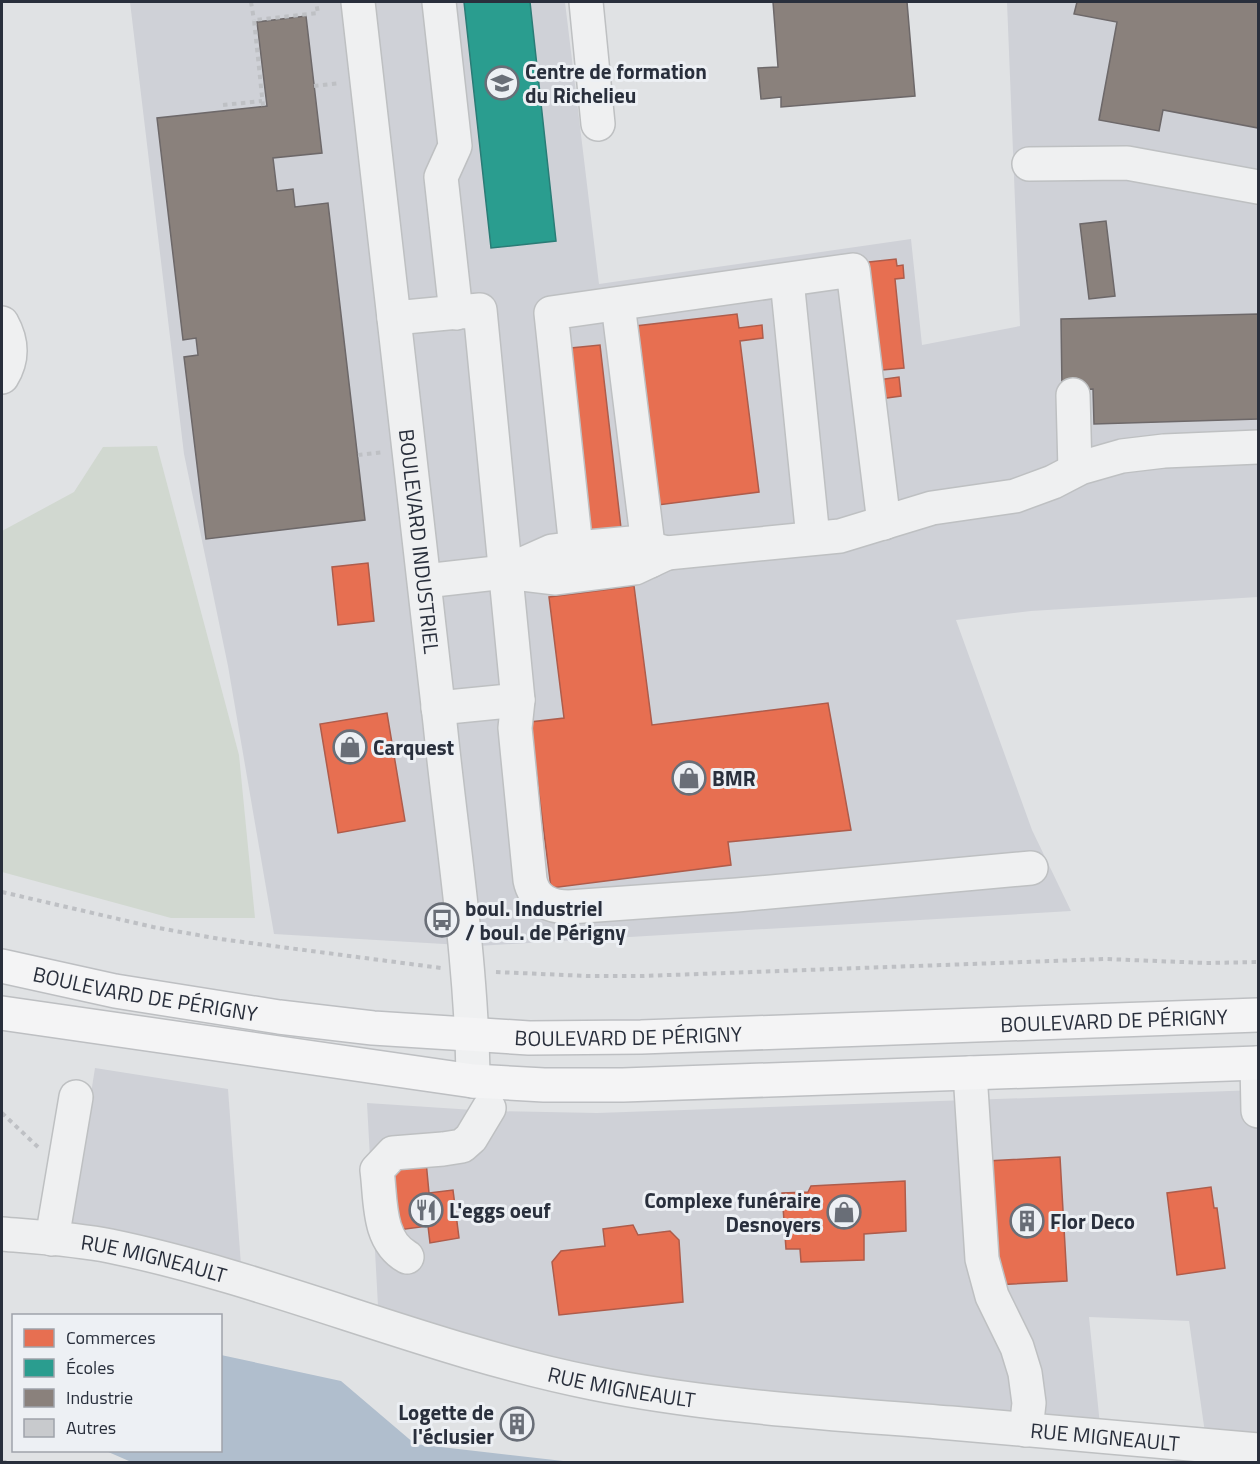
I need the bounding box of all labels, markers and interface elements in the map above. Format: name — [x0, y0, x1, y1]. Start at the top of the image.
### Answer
place label: Centre de formation du Richelieu — [525, 55, 707, 111]
school or university icon: Centre de formation du Richelieu — [484, 65, 520, 101]
street label: BOULEVARD INDUSTRIEL — [391, 427, 448, 656]
shop icon: Carquest — [332, 729, 368, 765]
place label: Carquest — [373, 731, 455, 763]
shop icon: BMR — [671, 760, 707, 796]
place label: BMR — [712, 762, 756, 794]
place label: boul. Industriel / boul. de Périgny — [465, 892, 626, 948]
bus stop icon: boul. Industriel / boul. de Périgny — [424, 902, 460, 938]
street label: BOULEVARD DE PÉRIGNY — [30, 957, 261, 1029]
street label: BOULEVARD DE PÉRIGNY — [1000, 1000, 1229, 1040]
street label: BOULEVARD DE PÉRIGNY — [513, 1017, 743, 1054]
place label: Complexe funéraire Desnoyers — [644, 1184, 821, 1240]
restaurant icon: L'eggs oeuf — [408, 1192, 444, 1228]
place label: L'eggs oeuf — [449, 1194, 551, 1226]
shop icon: Complexe funéraire Desnoyers — [826, 1194, 862, 1230]
building icon: Flor Deco — [1009, 1203, 1045, 1239]
place label: Flor Deco — [1050, 1205, 1135, 1237]
street label: RUE MIGNEAULT — [79, 1225, 231, 1291]
legend — [12, 1314, 222, 1452]
text: Commerces — [66, 1324, 156, 1351]
text: Écoles — [66, 1354, 115, 1381]
street label: RUE MIGNEAULT — [545, 1358, 697, 1416]
text: Industrie — [66, 1384, 133, 1411]
place label: Logette de l'éclusier — [398, 1396, 494, 1452]
building icon: Logette de l'éclusier — [499, 1406, 535, 1442]
text: Autres — [66, 1414, 116, 1441]
street label: RUE MIGNEAULT — [1029, 1414, 1181, 1459]

